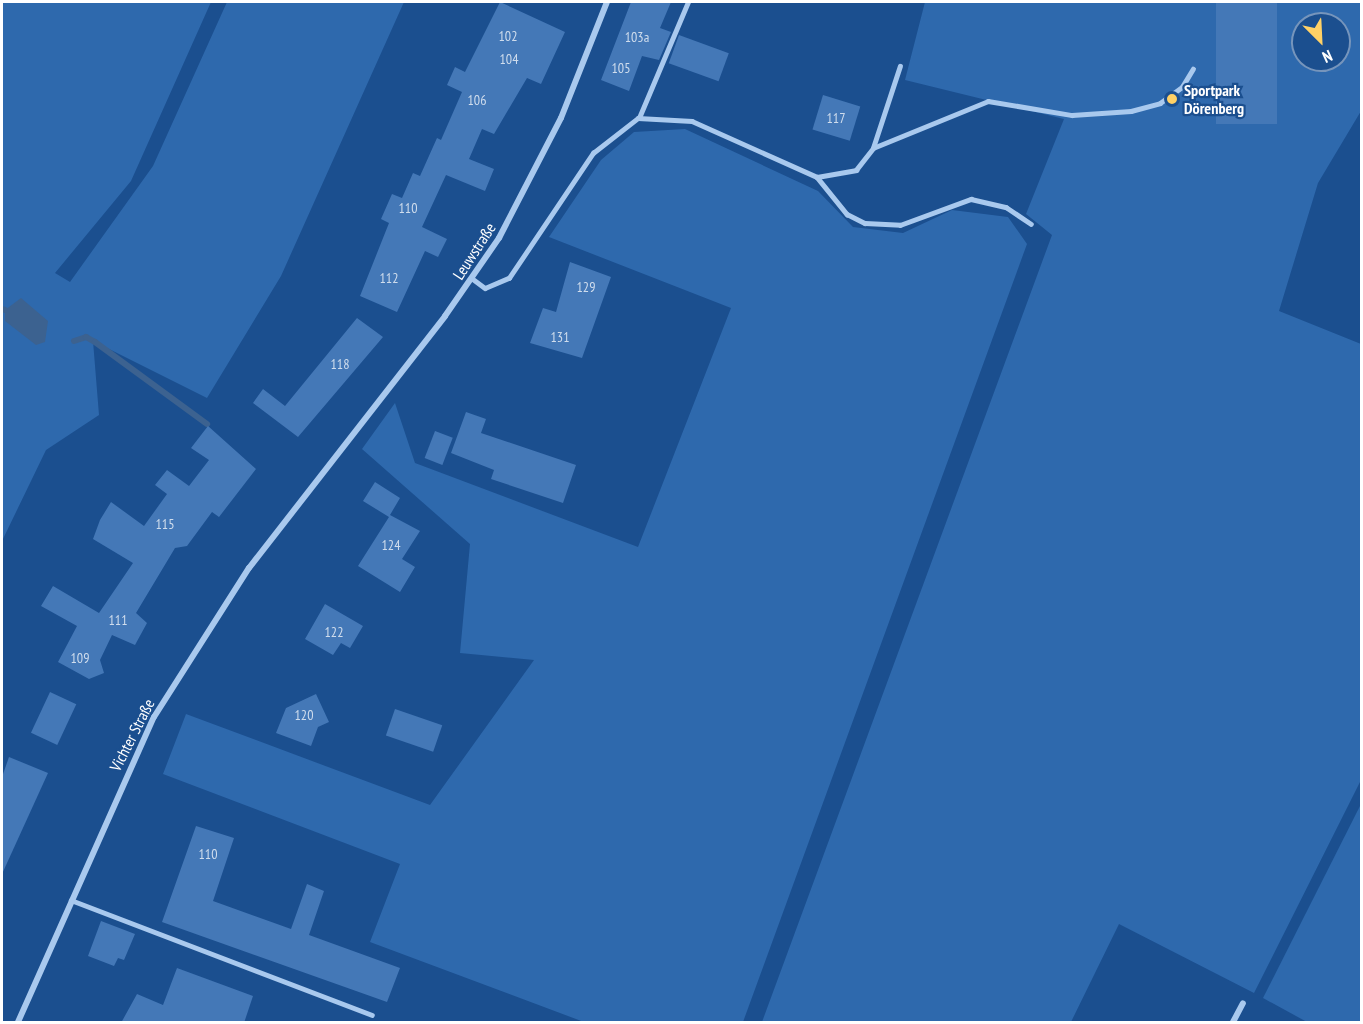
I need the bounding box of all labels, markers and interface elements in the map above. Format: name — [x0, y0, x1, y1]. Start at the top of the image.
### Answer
north arrow — [1291, 12, 1351, 72]
house number: 102 — [499, 28, 517, 44]
house number: 103a — [625, 29, 649, 45]
text: N — [1320, 46, 1336, 68]
house number: 104 — [500, 51, 518, 67]
house number: 105 — [612, 60, 630, 76]
place label: Sportpark Dörenberg — [1184, 80, 1244, 118]
house number: 106 — [468, 92, 486, 108]
marker: Sportpark Dörenberg — [1165, 92, 1179, 106]
house number: 117 — [827, 110, 845, 126]
house number: 110 — [399, 200, 417, 216]
street label: Leuwstraße — [449, 219, 499, 283]
house number: 112 — [380, 270, 398, 286]
house number: 129 — [577, 279, 595, 295]
house number: 131 — [551, 329, 569, 345]
house number: 118 — [331, 356, 349, 372]
house number: 115 — [156, 516, 174, 532]
house number: 124 — [382, 537, 400, 553]
house number: 111 — [109, 612, 127, 628]
house number: 122 — [325, 624, 343, 640]
house number: 109 — [71, 650, 89, 666]
street label: Vichter Straße — [106, 696, 158, 774]
house number: 120 — [295, 707, 313, 723]
house number: 110 — [199, 846, 217, 862]

